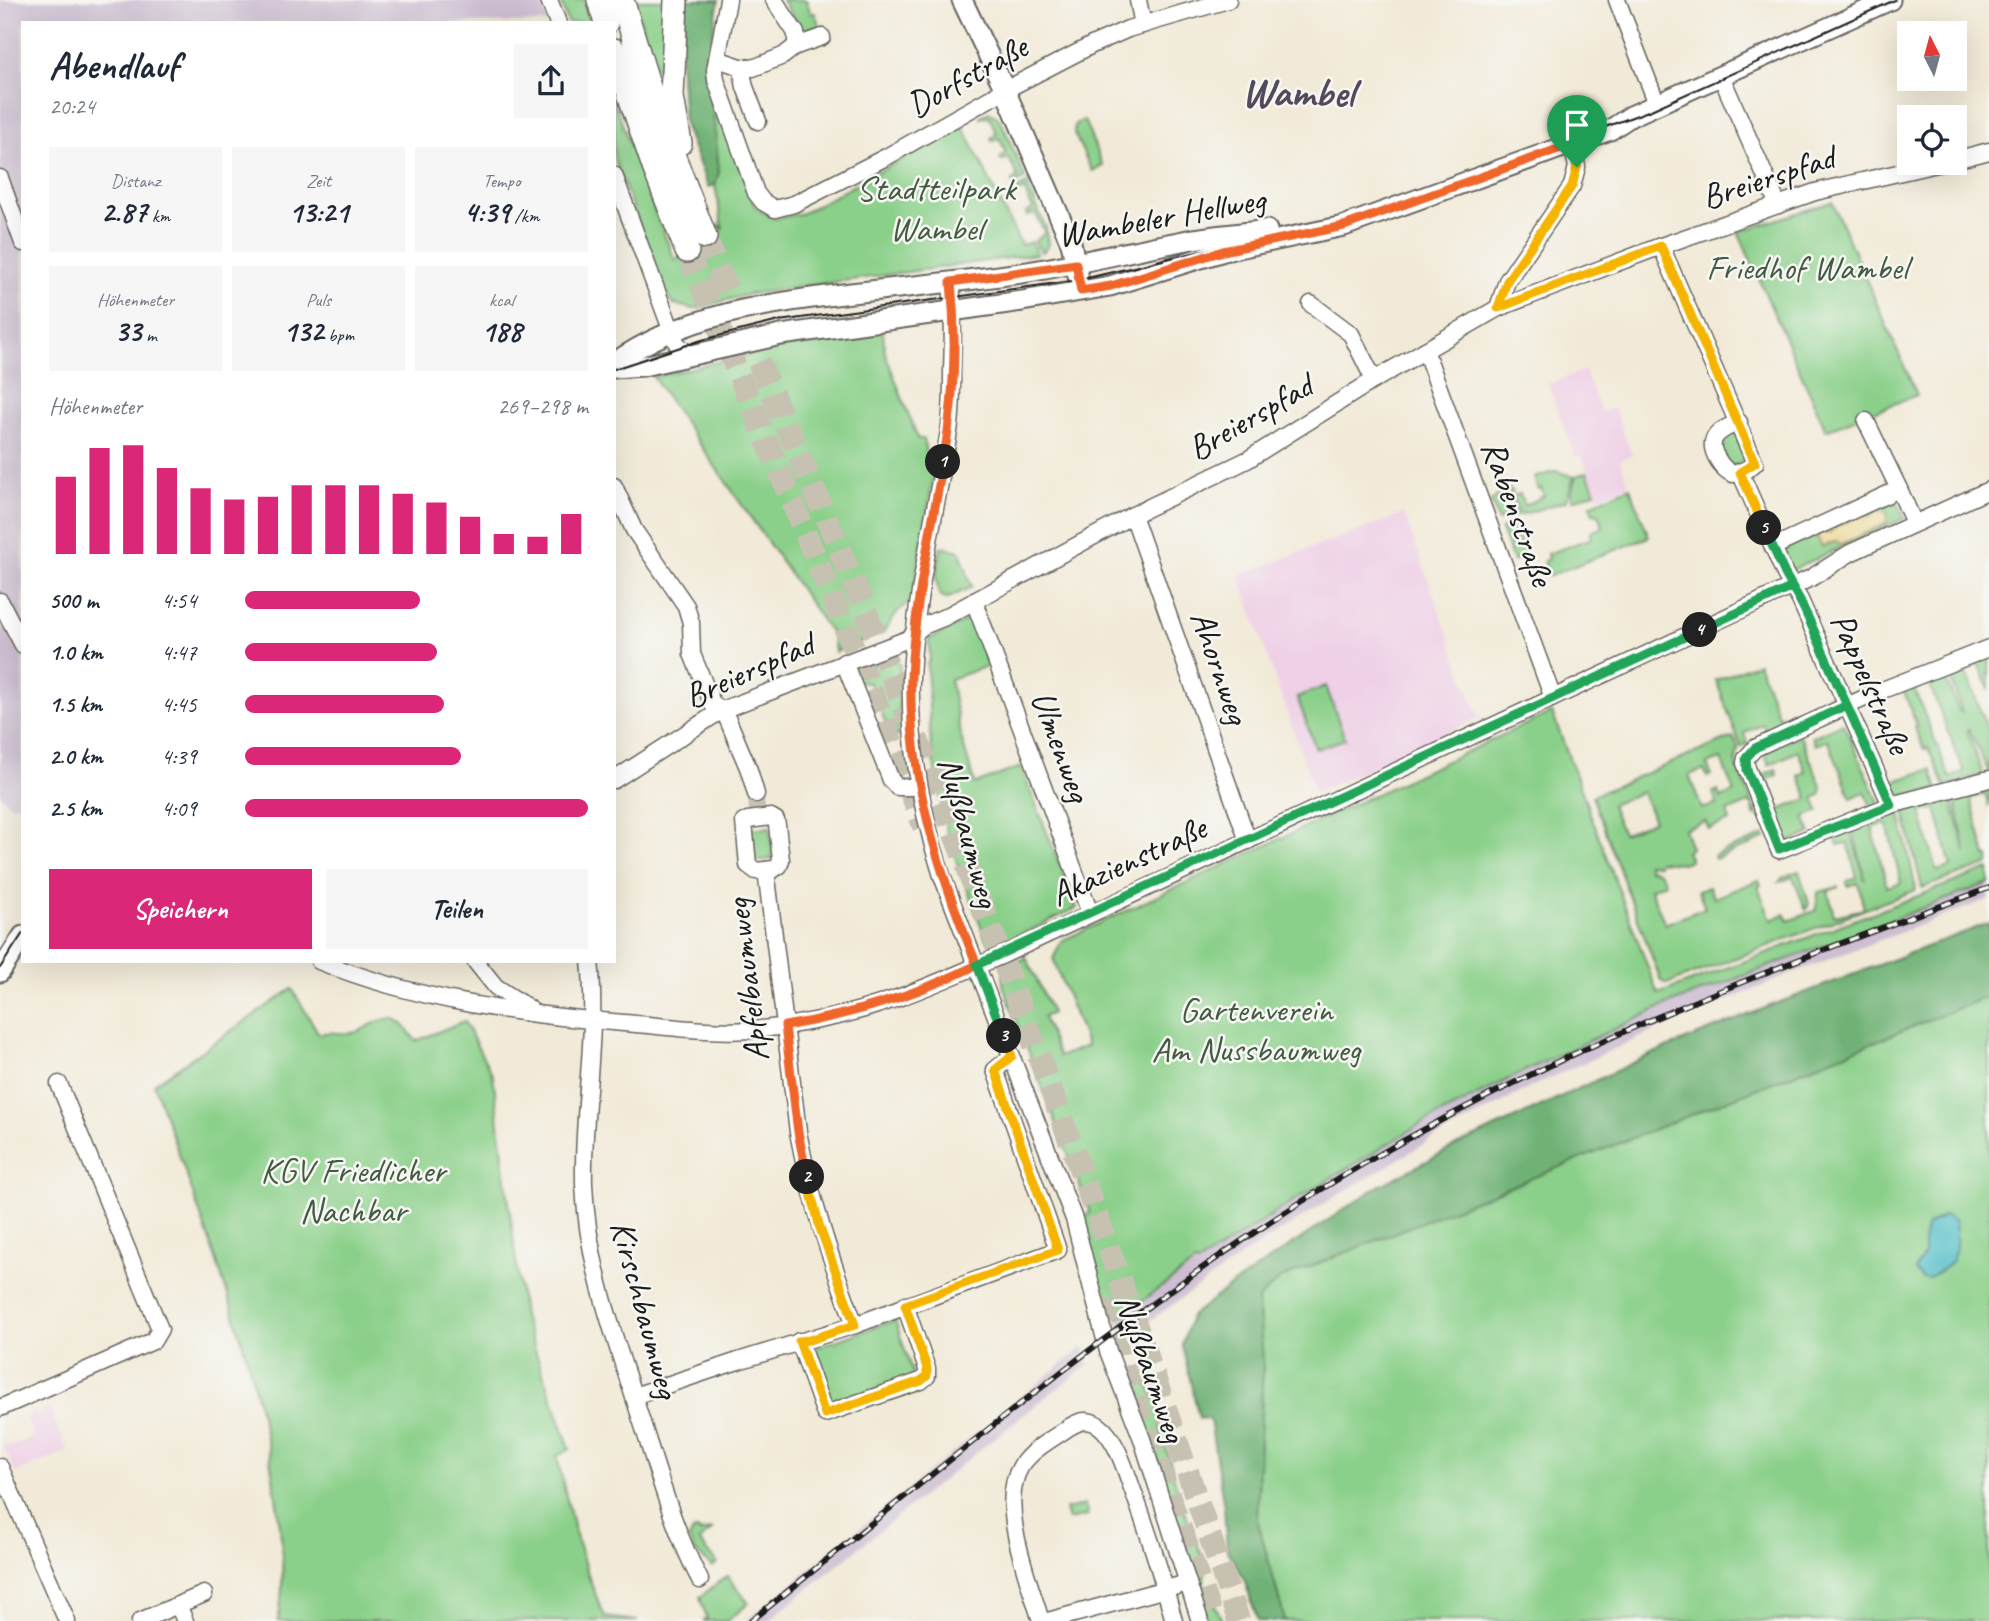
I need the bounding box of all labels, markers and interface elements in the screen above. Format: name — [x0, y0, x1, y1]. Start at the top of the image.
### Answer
north arrow — [1897, 21, 1967, 91]
map controls — [1897, 21, 1967, 175]
street label: Dorfstraße — [899, 23, 1038, 127]
text: Abendlauf — [49, 42, 179, 89]
button: share — [514, 44, 588, 118]
district label: Wambel — [1241, 66, 1362, 119]
text: 20:24 — [49, 92, 95, 121]
pin — [1547, 95, 1607, 167]
button: locate — [1897, 105, 1967, 175]
icon: arrive — [1558, 106, 1596, 144]
street label: Breierspfad — [1696, 133, 1845, 220]
park label: Stadtteilpark Wambel — [856, 166, 1018, 251]
text: Distanz — [111, 169, 160, 193]
text: Zeit — [306, 169, 331, 193]
text: Tempo — [483, 169, 520, 193]
street label: Wambeler Hellweg — [1054, 176, 1271, 257]
text: 2.87 — [101, 193, 147, 231]
text: 13:21 — [289, 193, 348, 231]
text: 4:39 — [464, 193, 510, 231]
text: km — [147, 204, 170, 228]
text: /km — [510, 204, 539, 228]
park label: Friedhof Wambel — [1706, 245, 1914, 290]
text: Höhenmeter — [97, 288, 174, 312]
text: Puls — [306, 288, 331, 312]
text: kcal — [489, 288, 514, 312]
text: 33 — [114, 312, 141, 350]
text: 132 — [283, 312, 323, 350]
text: 188 — [481, 312, 522, 350]
text: m — [141, 323, 157, 347]
text: bpm — [323, 323, 354, 347]
street label: Breierspfad — [1179, 361, 1325, 471]
text: Höhenmeter — [49, 392, 142, 421]
text: 269–298 m — [497, 392, 588, 421]
street label: Rabenstraße — [1471, 434, 1566, 595]
pin: 1 — [926, 444, 960, 480]
text: 1 — [938, 449, 947, 473]
pin: 5 — [1746, 510, 1782, 546]
text: 5 — [1759, 515, 1768, 539]
text: 500 m — [49, 586, 98, 615]
text: 4:54 — [161, 586, 197, 615]
street label: Ahornweg — [1180, 605, 1261, 732]
street label: Pappelstraße — [1820, 605, 1923, 763]
pin: 4 — [1682, 612, 1718, 648]
text: 4 — [1695, 617, 1704, 641]
street label: Breierspfad — [677, 619, 826, 718]
text: 1.0 km — [49, 638, 103, 667]
text: 4:47 — [161, 638, 197, 667]
street label: Ulmenweg — [1020, 685, 1103, 810]
text: 1.5 km — [49, 690, 102, 719]
text: 4:45 — [161, 690, 197, 719]
text: 2.0 km — [49, 742, 103, 771]
text: 4:39 — [161, 742, 197, 771]
street label: Nußbaumweg — [927, 752, 1011, 914]
text: 2.5 km — [49, 794, 102, 823]
text: 4:09 — [161, 794, 197, 823]
street label: Akazienstraße — [1043, 804, 1216, 917]
button: Speichern — [49, 869, 312, 949]
button: Teilen — [326, 869, 588, 949]
street label: Apfelbaumweg — [714, 894, 779, 1064]
park label: Gartenverein Am Nussbaumweg — [1152, 987, 1362, 1072]
pin: 3 — [986, 1018, 1021, 1054]
text: 3 — [999, 1023, 1008, 1047]
park label: KGV Friedlicher Nachbar — [261, 1148, 448, 1233]
pin: 2 — [790, 1160, 824, 1194]
text: 2 — [802, 1164, 811, 1188]
street label: Kirschbaumweg — [600, 1215, 691, 1405]
street label: Nußbaumweg — [1105, 1288, 1198, 1450]

